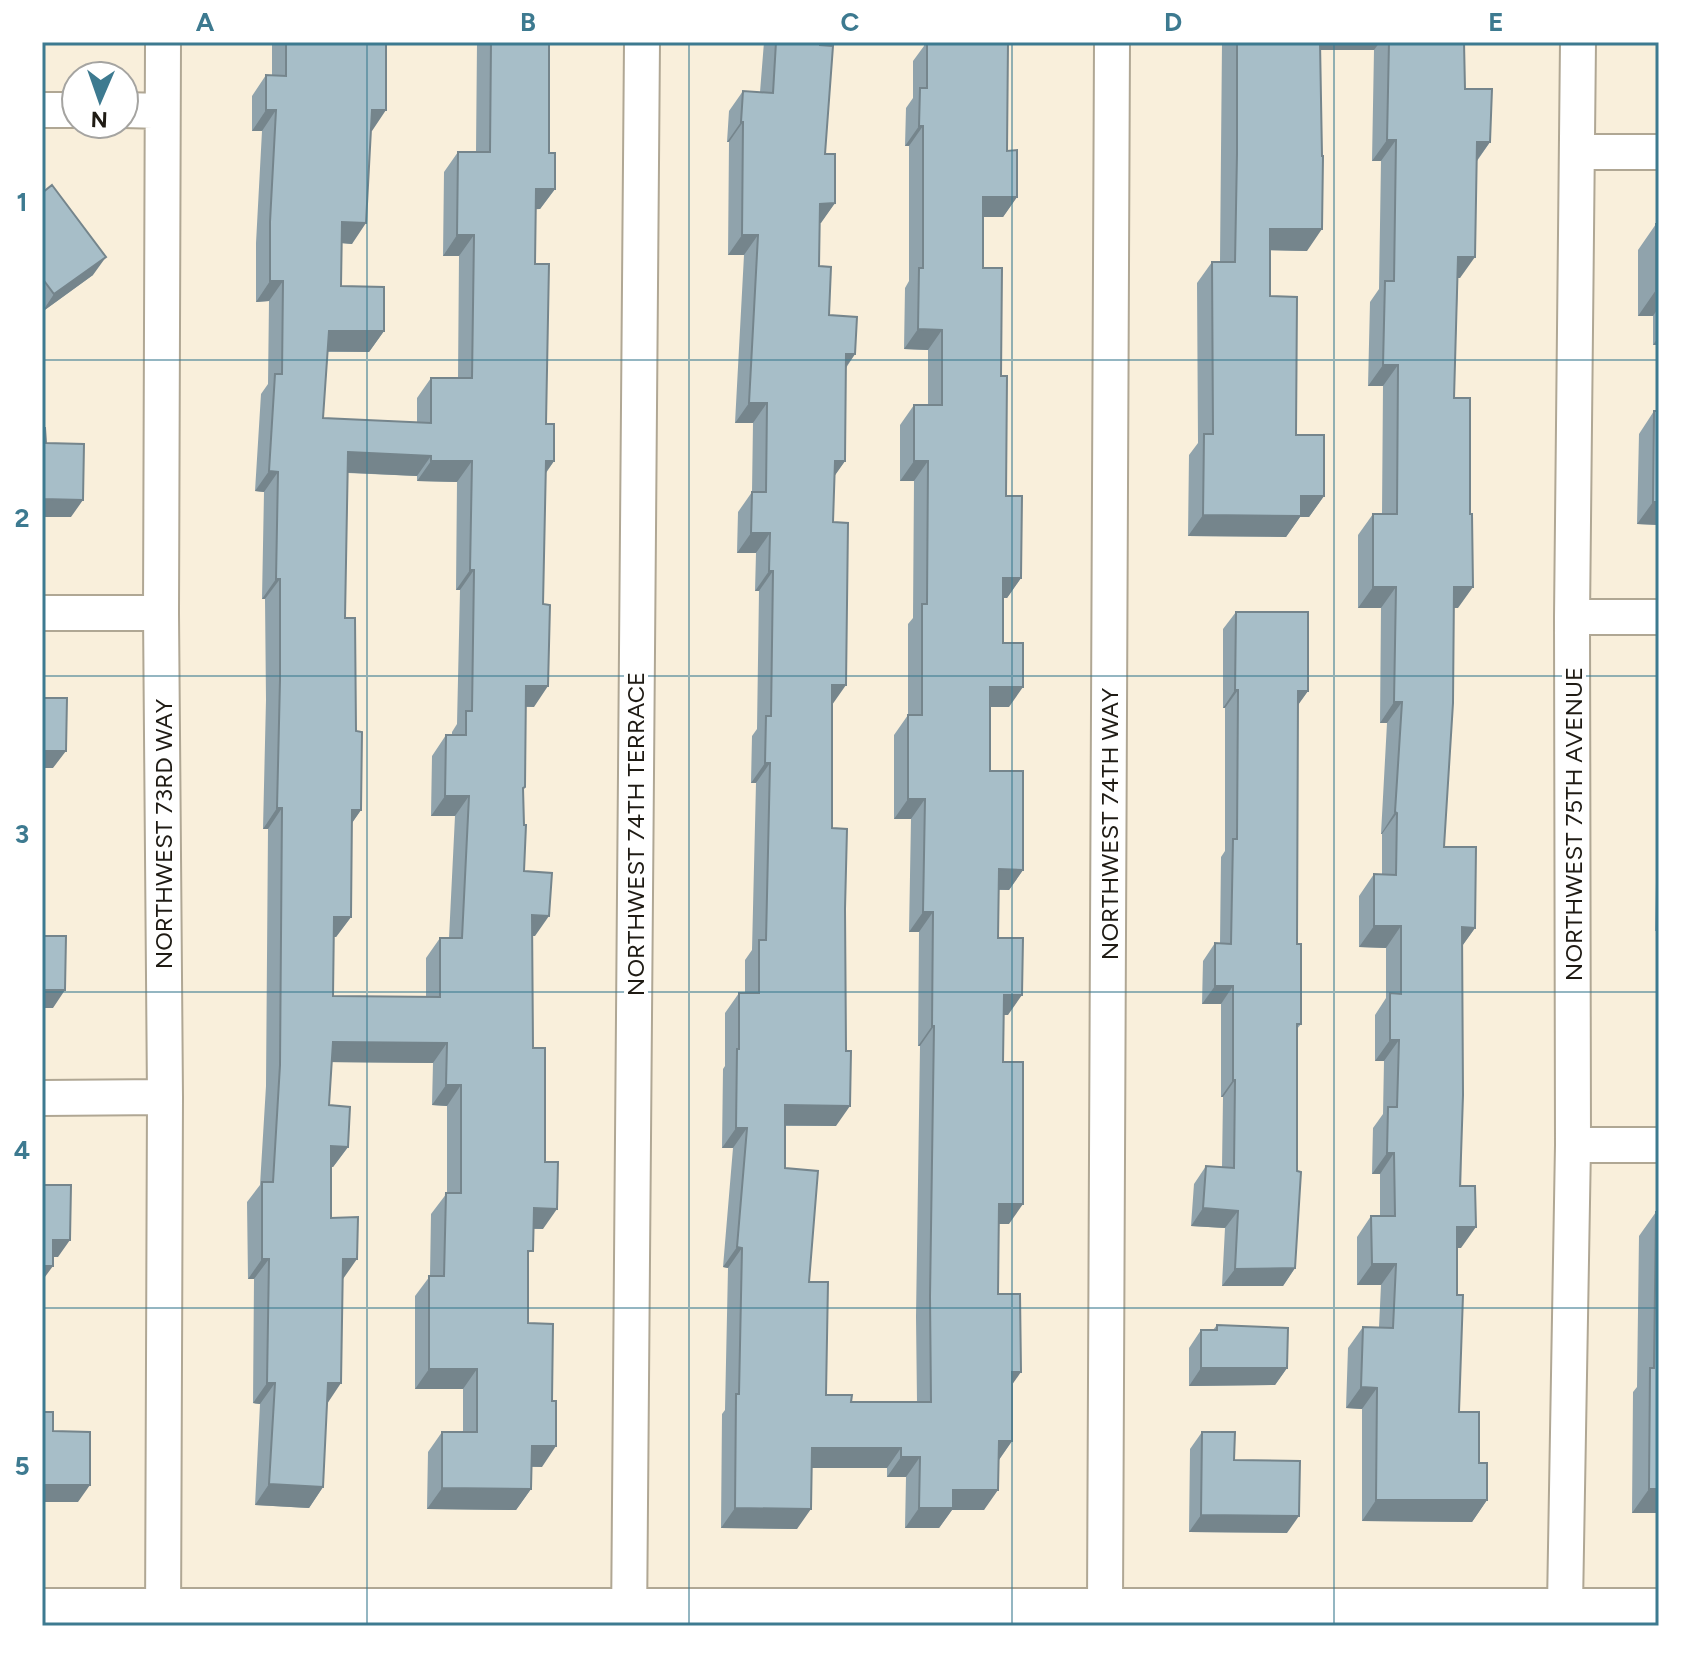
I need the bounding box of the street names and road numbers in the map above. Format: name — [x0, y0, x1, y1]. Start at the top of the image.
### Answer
street label: NORTHWEST 75TH AVENUE — [1559, 667, 1588, 981]
street label: NORTHWEST 74TH TERRACE — [621, 672, 650, 996]
street label: NORTHWEST 74TH WAY — [1095, 687, 1124, 960]
street label: NORTHWEST 73RD WAY — [149, 698, 178, 969]

